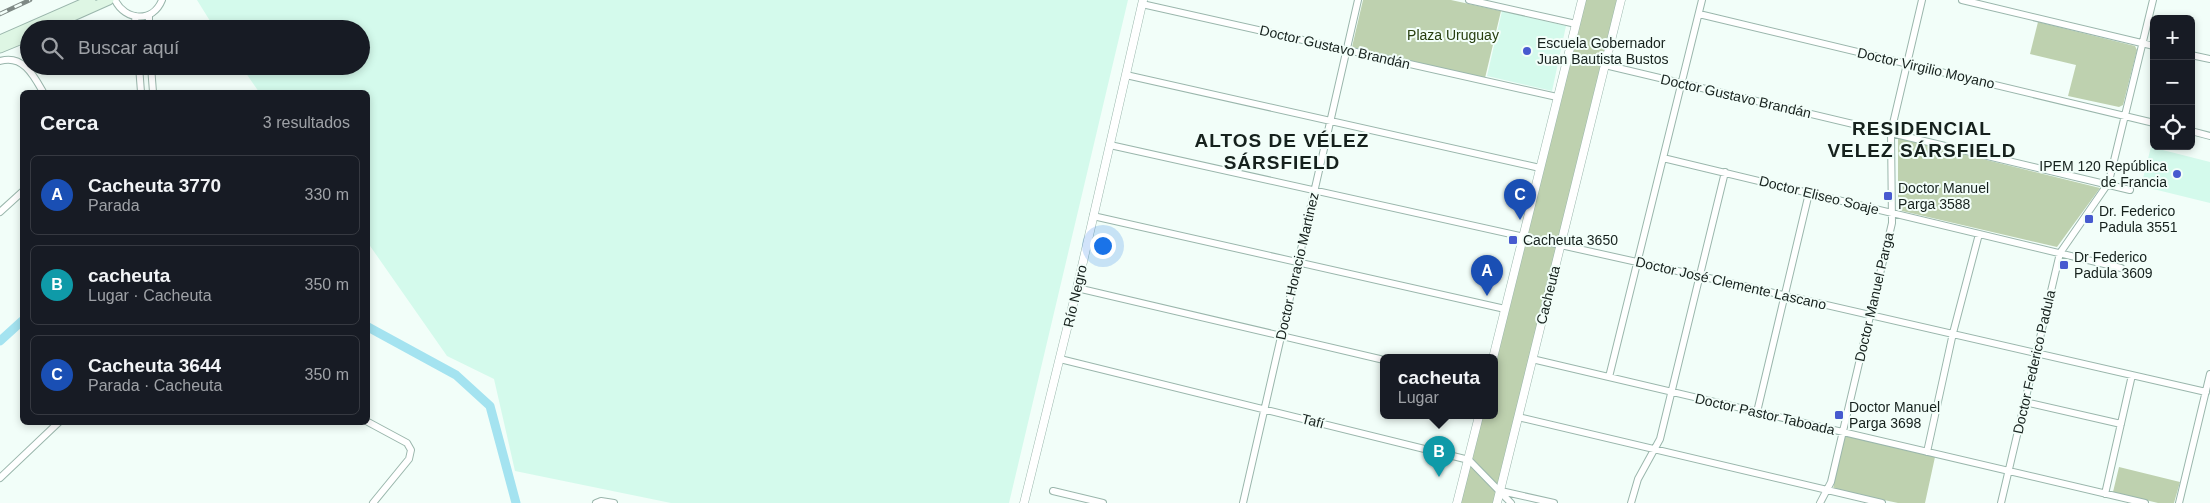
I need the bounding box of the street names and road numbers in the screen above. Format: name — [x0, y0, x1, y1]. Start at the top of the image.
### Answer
street label: Doctor Gustavo Brandán — [1258, 22, 1412, 72]
street label: Doctor Virgilio Moyano — [1856, 44, 1996, 92]
street label: Doctor Gustavo Brandán — [1659, 71, 1813, 121]
street label: Doctor Eliseo Soaje — [1757, 172, 1881, 218]
street label: Doctor Horacio Martinez — [1272, 191, 1322, 341]
street label: Doctor Manuel Parga — [1851, 231, 1897, 363]
street label: Doctor José Clemente Lascano — [1634, 253, 1828, 313]
street label: Río Negro — [1060, 263, 1090, 329]
street label: Cacheuta — [1533, 264, 1563, 326]
street label: Doctor Federico Padula — [2010, 288, 2058, 435]
street label: Doctor Pastor Taboada — [1694, 390, 1837, 438]
street label: Tafí — [1300, 411, 1326, 432]

